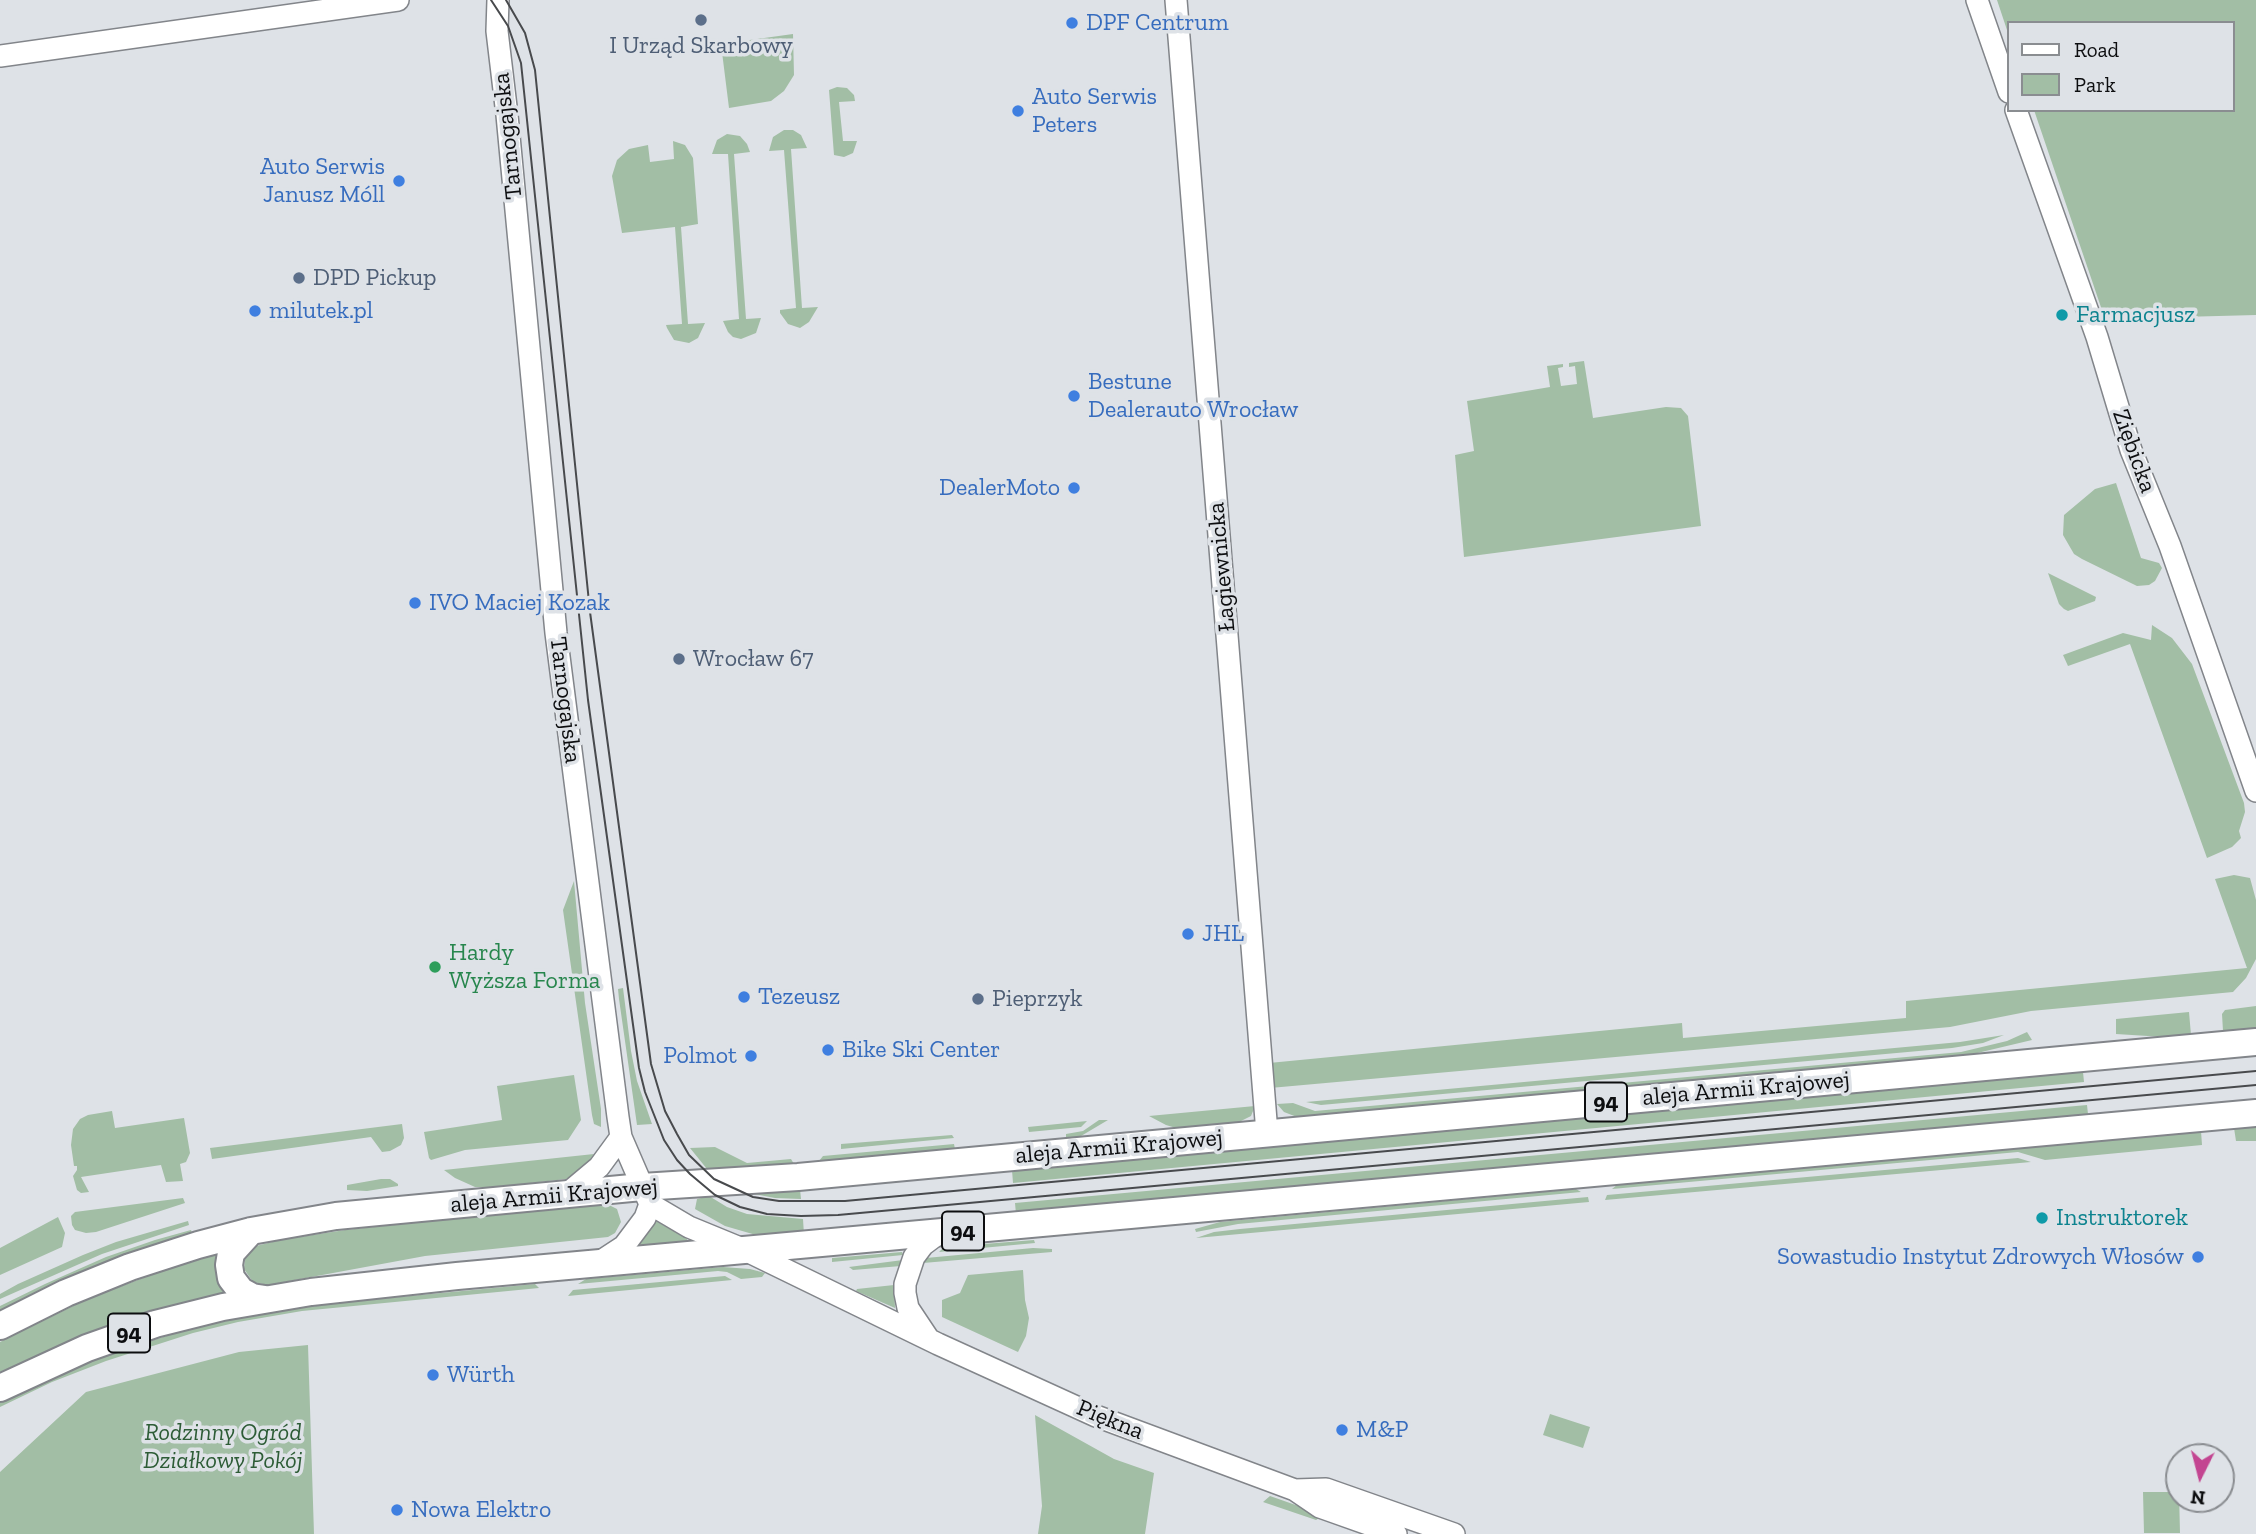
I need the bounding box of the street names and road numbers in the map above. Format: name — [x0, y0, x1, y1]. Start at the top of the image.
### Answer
street label: Tarnogajska — [487, 71, 529, 201]
street label: Ziębicka — [2106, 405, 2162, 497]
street label: Łagiewnicka — [1202, 501, 1242, 633]
street label: Tarnogajska — [543, 635, 587, 765]
street label: aleja Armii Krajowej — [1641, 1066, 1851, 1112]
road number: 94 — [1585, 1082, 1627, 1121]
street label: aleja Armii Krajowej — [1014, 1124, 1224, 1170]
street label: aleja Armii Krajowej — [449, 1173, 659, 1219]
road number: 94 — [942, 1212, 984, 1250]
road number: 94 — [108, 1314, 150, 1352]
street label: Piękna — [1072, 1394, 1148, 1446]

